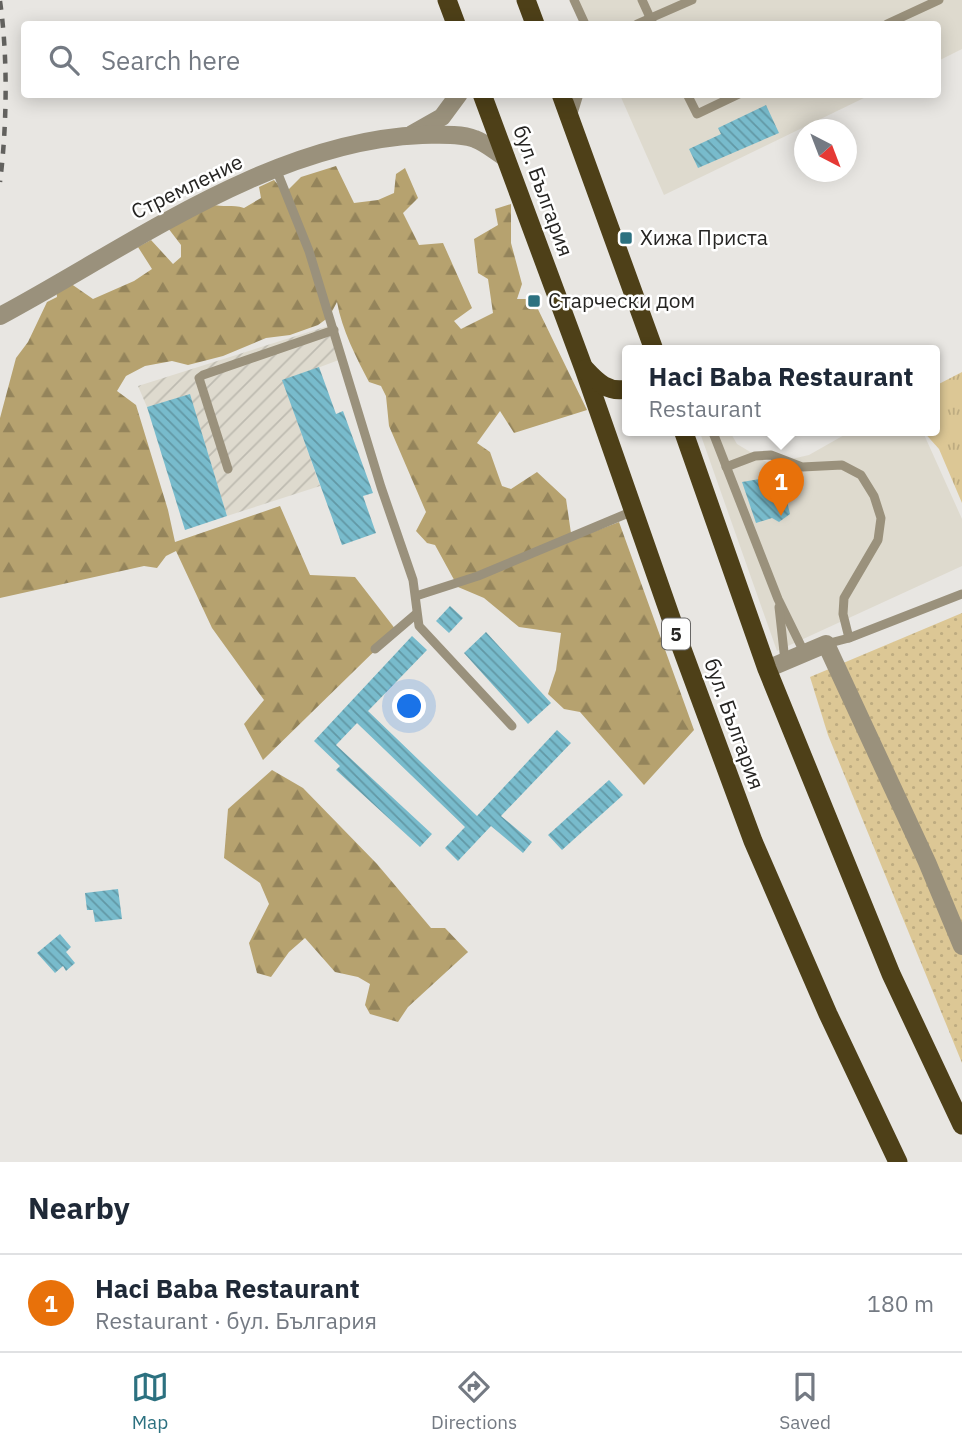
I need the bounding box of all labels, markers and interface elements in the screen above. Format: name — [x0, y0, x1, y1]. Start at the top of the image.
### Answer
search box — [21, 21, 941, 98]
icon: search — [45, 41, 83, 79]
text: Search here — [101, 43, 240, 77]
north arrow — [794, 119, 857, 182]
street label: бул. България — [507, 121, 581, 260]
street label: Стремление — [126, 147, 247, 225]
place label: Хижа Приста — [640, 223, 768, 251]
marker: Хижа Приста — [618, 230, 634, 246]
place label: Старчески дом — [548, 286, 695, 314]
marker: Старчески дом — [526, 293, 542, 309]
popup — [622, 345, 940, 436]
text: Haci Baba Restaurant — [649, 359, 913, 393]
text: Restaurant — [649, 393, 762, 423]
pin: 1 — [758, 458, 804, 516]
road number: 5 — [662, 618, 690, 650]
street label: бул. България — [698, 654, 772, 793]
your location — [392, 689, 426, 723]
text: Nearby — [28, 1188, 130, 1227]
text: Haci Baba Restaurant — [95, 1271, 360, 1305]
text: 1 — [44, 1288, 58, 1318]
text: 180 m — [867, 1288, 934, 1318]
text: Restaurant · бул. България — [95, 1305, 377, 1335]
tab: Map — [131, 1368, 169, 1434]
tab: Directions — [431, 1368, 517, 1434]
tab: Saved — [779, 1368, 831, 1434]

